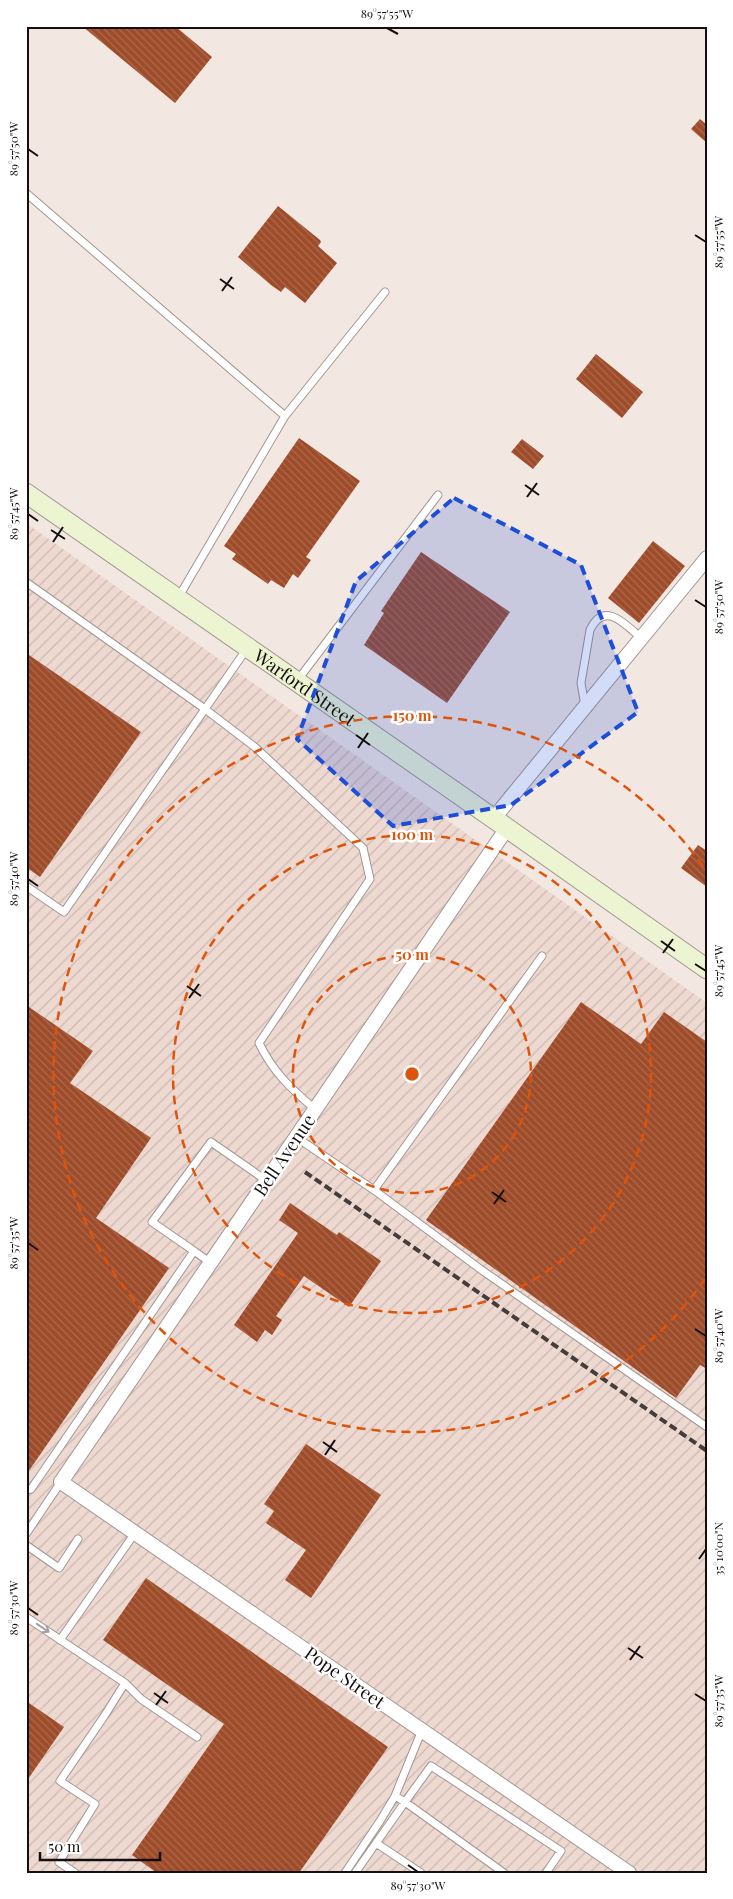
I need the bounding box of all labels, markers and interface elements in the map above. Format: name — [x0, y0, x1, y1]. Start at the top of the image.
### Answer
text: 89°57'55"W — [361, 5, 413, 21]
text: 89°57'50"W — [5, 122, 21, 176]
text: 89°57'55"W — [710, 216, 726, 268]
text: 89°57'45"W — [5, 488, 21, 540]
text: 89°57'50"W — [710, 580, 726, 634]
street label: Warford Street — [249, 643, 361, 731]
text: 150 m — [392, 705, 432, 725]
text: 100 m — [391, 824, 434, 844]
text: 89°57'40"W — [5, 852, 21, 906]
text: 50 m — [395, 944, 429, 964]
text: 89°57'45"W — [710, 945, 726, 997]
centre of rings — [403, 1065, 421, 1083]
street label: Bell Avenue — [248, 1109, 320, 1201]
text: 89°57'35"W — [5, 1216, 21, 1269]
text: 89°57'40"W — [710, 1309, 726, 1363]
text: 35°10'00"N — [710, 1521, 726, 1576]
text: 89°57'30"W — [5, 1580, 21, 1635]
one-way arrow — [36, 1624, 50, 1634]
street label: Pope Street — [300, 1641, 390, 1714]
text: 89°57'35"W — [710, 1674, 726, 1727]
scale bar — [40, 1829, 160, 1861]
text: 50 m — [48, 1836, 81, 1856]
text: 89°57'30"W — [391, 1877, 446, 1893]

